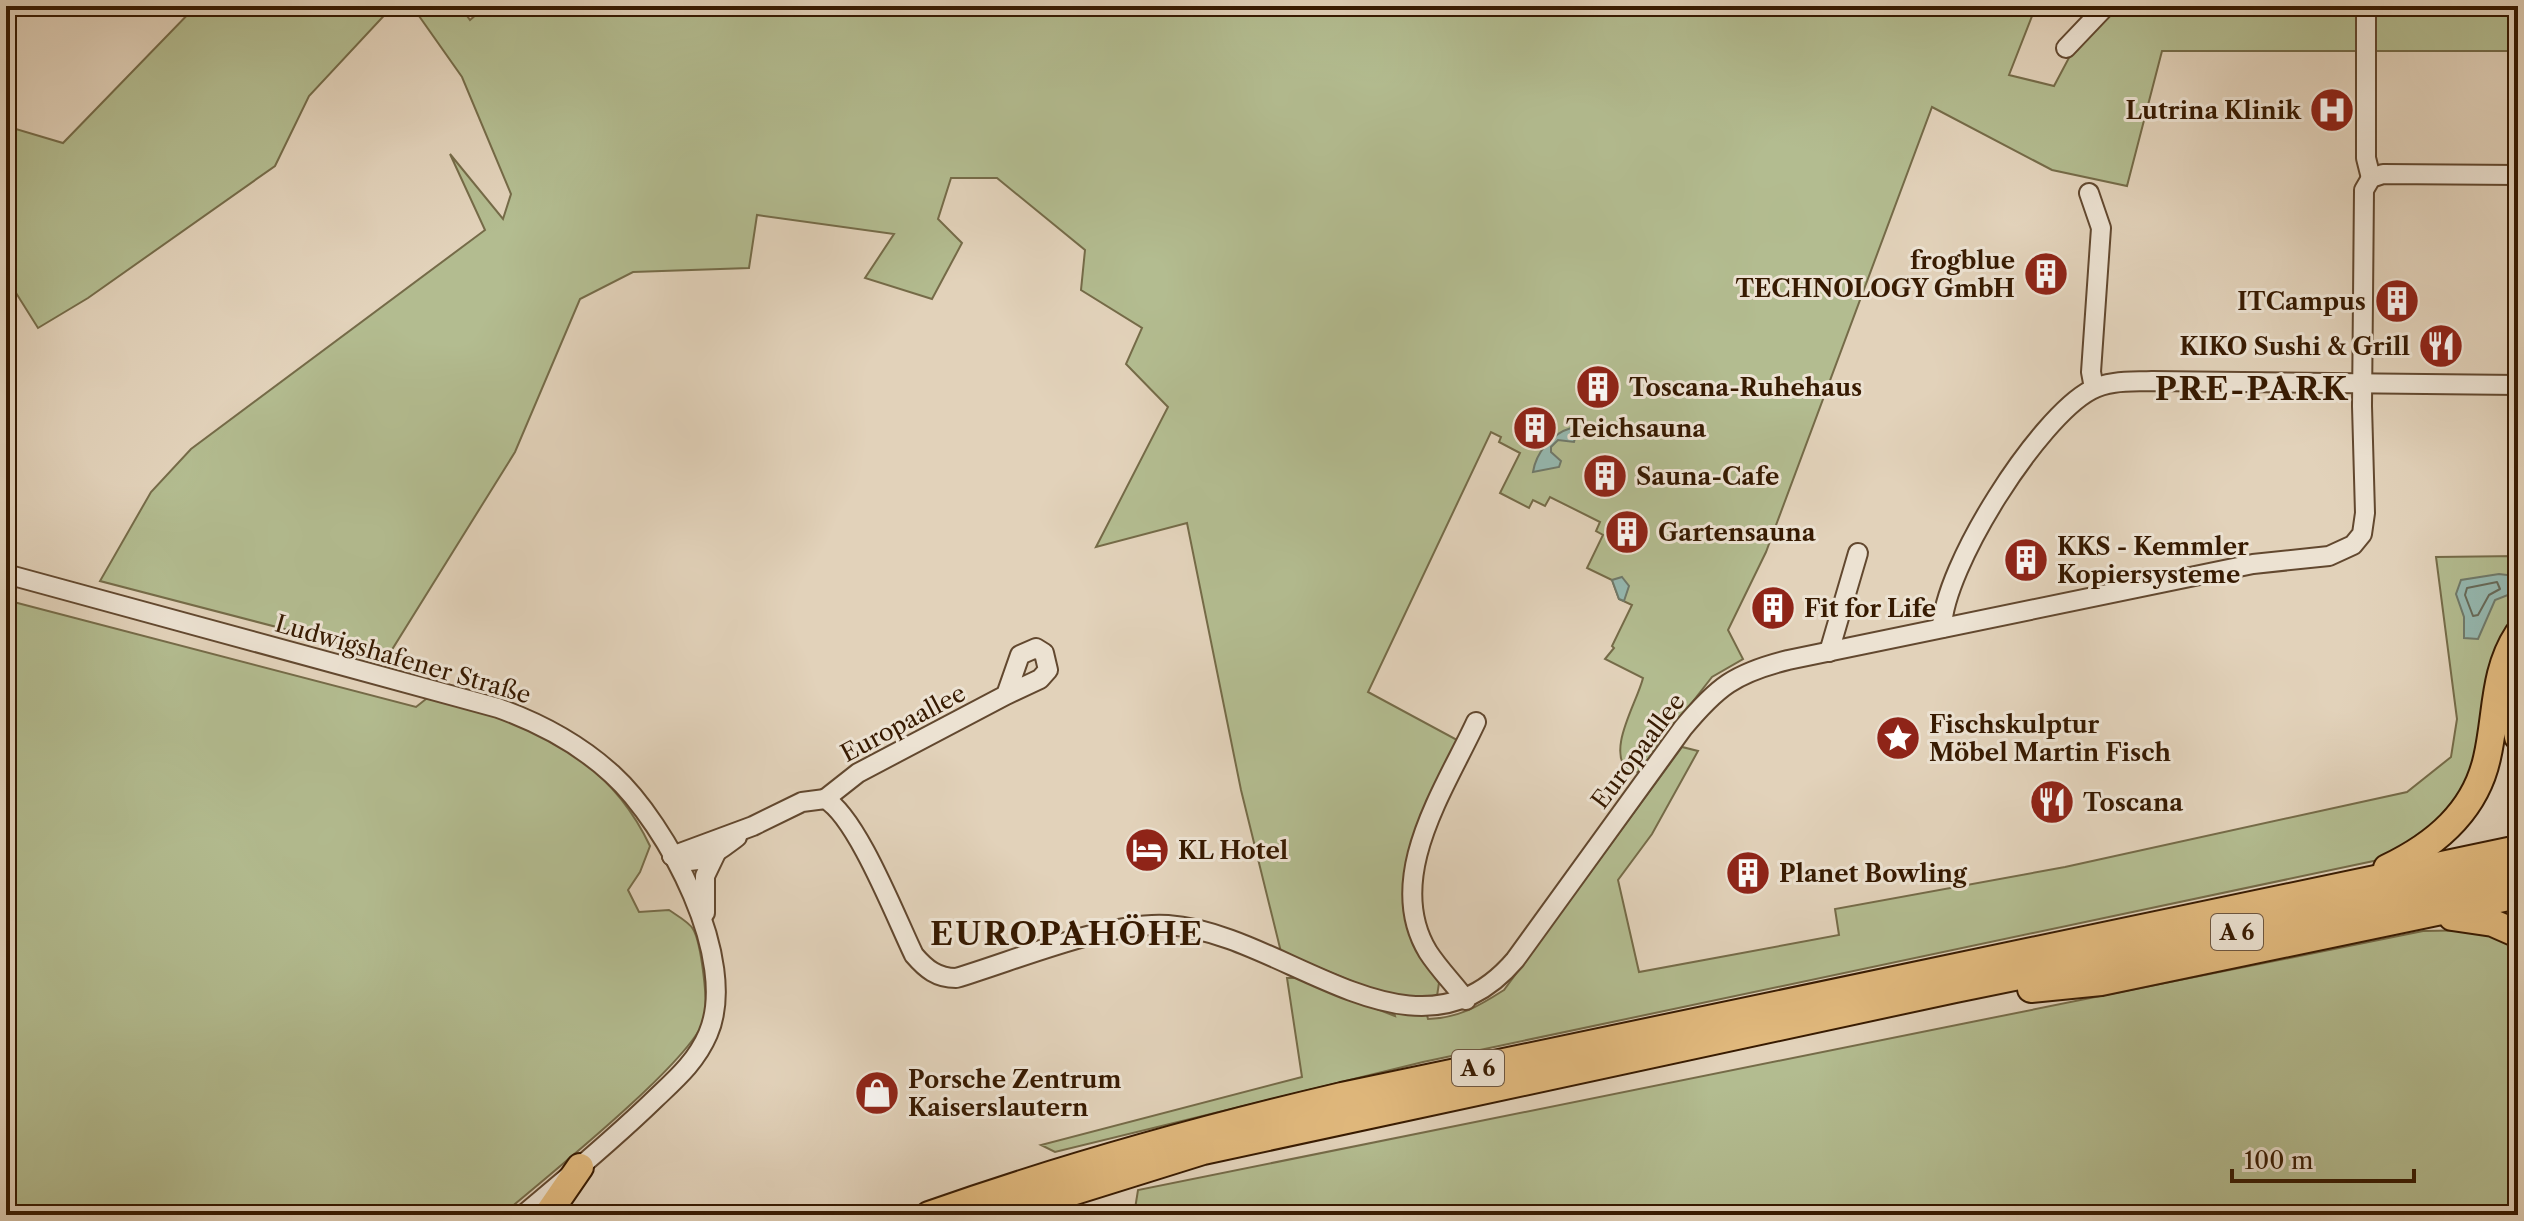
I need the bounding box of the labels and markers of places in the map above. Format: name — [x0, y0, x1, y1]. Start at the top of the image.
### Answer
hospital icon: Lutrina Klinik — [2308, 86, 2356, 134]
place label: Lutrina Klinik — [2126, 96, 2302, 125]
place label: frogblue TECHNOLOGY GmbH — [1736, 246, 2015, 303]
building icon: frogblue TECHNOLOGY GmbH — [2022, 250, 2070, 298]
building icon: ITCampus — [2373, 277, 2421, 325]
place label: ITCampus — [2237, 287, 2366, 316]
restaurant icon: KIKO Sushi & Grill — [2417, 322, 2465, 370]
place label: KIKO Sushi & Grill — [2179, 332, 2410, 361]
building icon: Toscana-Ruhehaus — [1574, 363, 1622, 411]
place label: Toscana-Ruhehaus — [1629, 373, 1862, 402]
building icon: Teichsauna — [1511, 404, 1559, 452]
place label: Teichsauna — [1566, 414, 1707, 443]
building icon: Sauna-Cafe — [1581, 452, 1629, 500]
place label: Sauna-Cafe — [1636, 462, 1779, 491]
building icon: Gartensauna — [1603, 508, 1651, 556]
place label: Gartensauna — [1658, 518, 1817, 547]
place label: KKS - Kemmler Kopiersysteme — [2057, 532, 2249, 589]
building icon: KKS - Kemmler Kopiersysteme — [2002, 536, 2050, 584]
building icon: Fit for Life — [1749, 584, 1797, 632]
place label: Fit for Life — [1804, 594, 1936, 623]
place label: Fischskulptur Möbel Martin Fisch — [1929, 710, 2171, 767]
place icon: Fischskulptur Möbel Martin Fisch — [1874, 714, 1922, 762]
restaurant icon: Toscana — [2028, 778, 2076, 826]
place label: Toscana — [2083, 788, 2184, 817]
hotel icon: KL Hotel — [1123, 826, 1171, 874]
place label: KL Hotel — [1178, 836, 1288, 865]
building icon: Planet Bowling — [1724, 849, 1772, 897]
place label: Planet Bowling — [1779, 859, 1968, 888]
place label: Porsche Zentrum Kaiserslautern — [908, 1065, 1121, 1122]
shop icon: Porsche Zentrum Kaiserslautern — [853, 1069, 901, 1117]

